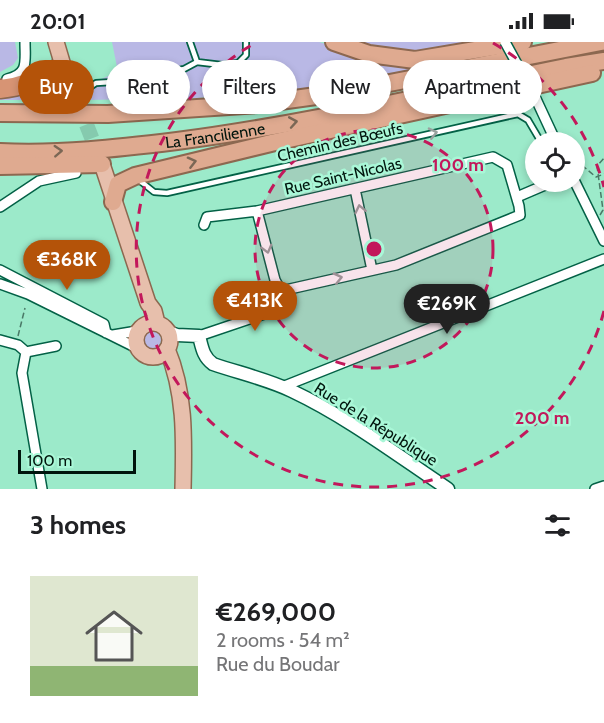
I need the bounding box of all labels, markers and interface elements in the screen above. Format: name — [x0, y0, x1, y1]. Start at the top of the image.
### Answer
text: 20:01 — [30, 8, 86, 35]
chip: Buy — [18, 60, 94, 114]
chip: Rent — [106, 60, 190, 114]
chip: Filters — [202, 60, 297, 114]
chip: New — [309, 60, 391, 114]
chip: Apartment — [403, 60, 542, 114]
one-way arrow — [289, 117, 298, 129]
street label: La Francilienne — [164, 118, 266, 152]
street label: Chemin des Bœufs — [275, 118, 405, 166]
one-way arrow — [428, 127, 438, 140]
map controls — [525, 132, 585, 192]
button: locate — [525, 132, 585, 192]
one-way arrow — [54, 145, 63, 158]
street label: Rue Saint-Nicolas — [283, 153, 404, 199]
text: 100 m — [432, 154, 484, 176]
one-way arrow — [187, 157, 197, 170]
one-way arrow — [354, 204, 367, 214]
centre of rings — [364, 239, 384, 259]
pin: €368K — [25, 240, 109, 291]
one-way arrow — [260, 244, 272, 254]
text: €368K — [37, 247, 97, 271]
one-way arrow — [332, 272, 342, 285]
pin: €413K — [213, 281, 297, 332]
pin: €269K — [405, 284, 489, 335]
text: €413K — [227, 288, 283, 312]
text: €269K — [418, 291, 476, 315]
street label: Rue de la République — [311, 378, 441, 470]
text: 200 m — [515, 407, 569, 429]
scale bar — [18, 447, 136, 474]
text: 100 m — [27, 451, 72, 470]
text: 3 homes — [30, 509, 126, 541]
icon: filters — [541, 509, 574, 542]
text: €269,000 — [216, 596, 336, 628]
icon: home — [78, 600, 150, 672]
text: 2 rooms · 54 m² — [216, 628, 350, 652]
text: Rue du Boudar — [216, 652, 340, 676]

